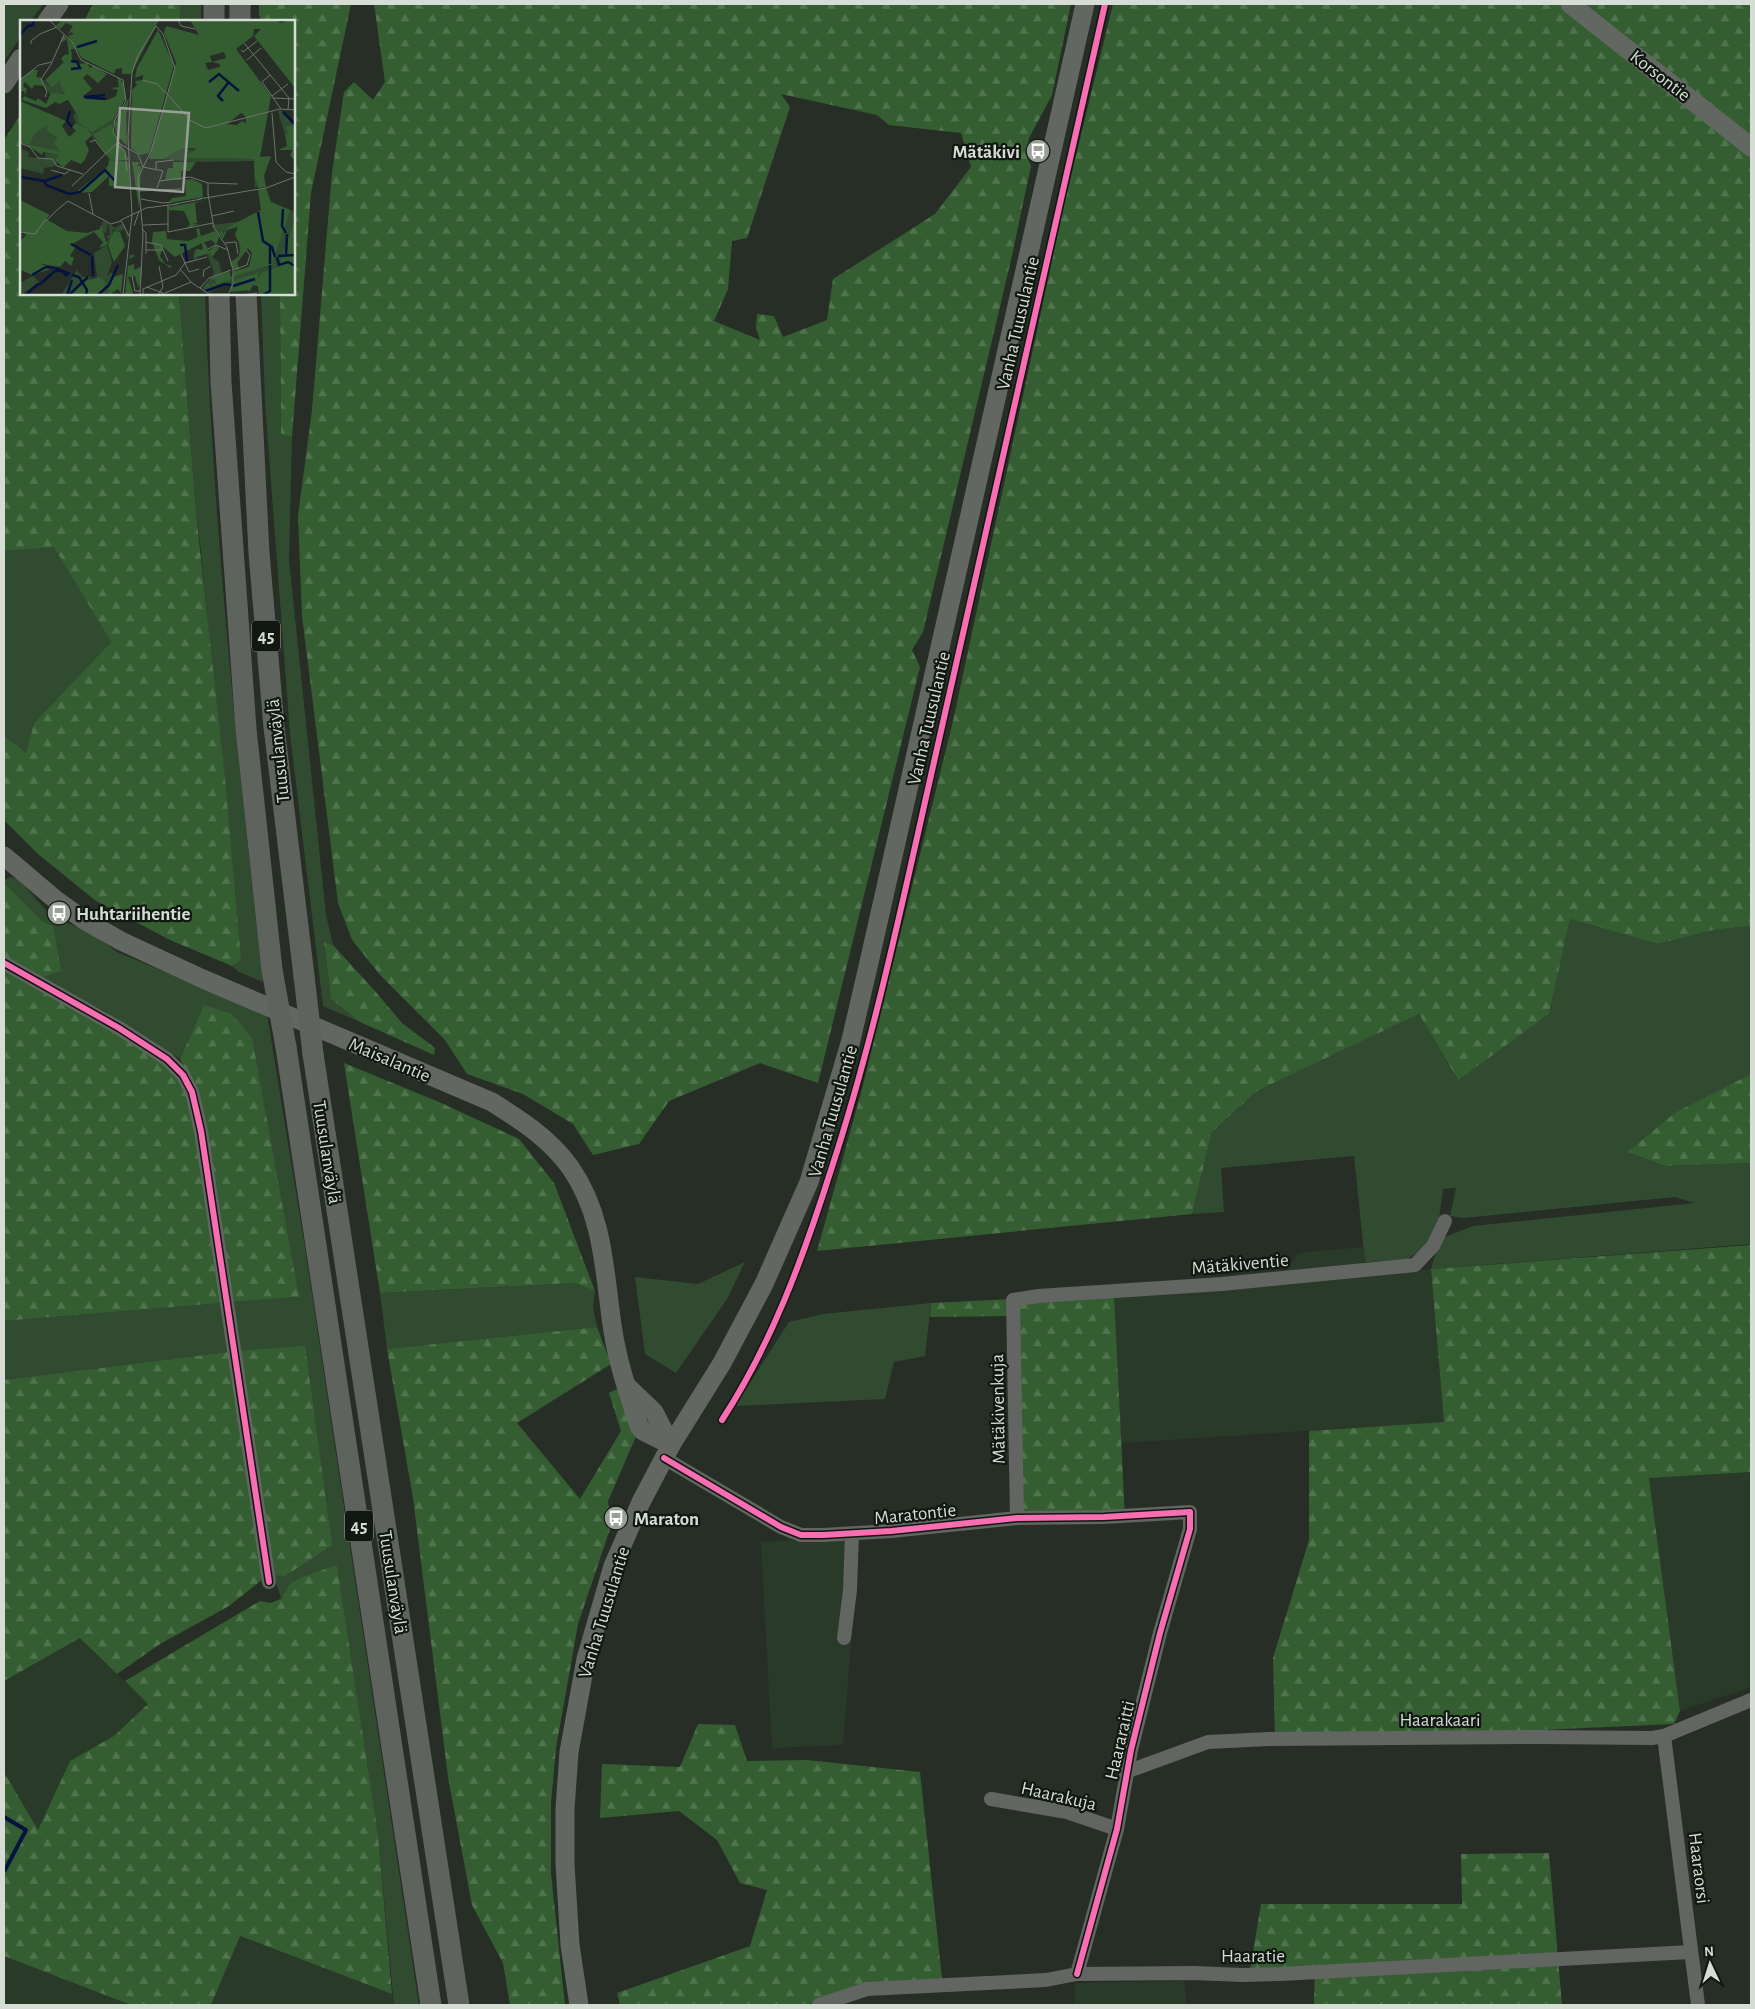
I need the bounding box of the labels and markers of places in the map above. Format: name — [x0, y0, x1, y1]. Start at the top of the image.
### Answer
bus stop icon: Mätäkivi — [1025, 138, 1051, 164]
place label: Mätäkivi — [953, 143, 1020, 162]
bus stop icon: Huhtariihentie — [46, 900, 72, 926]
place label: Huhtariihentie — [76, 905, 191, 924]
bus stop icon: Maraton — [603, 1505, 629, 1531]
place label: Maraton — [634, 1510, 699, 1529]

